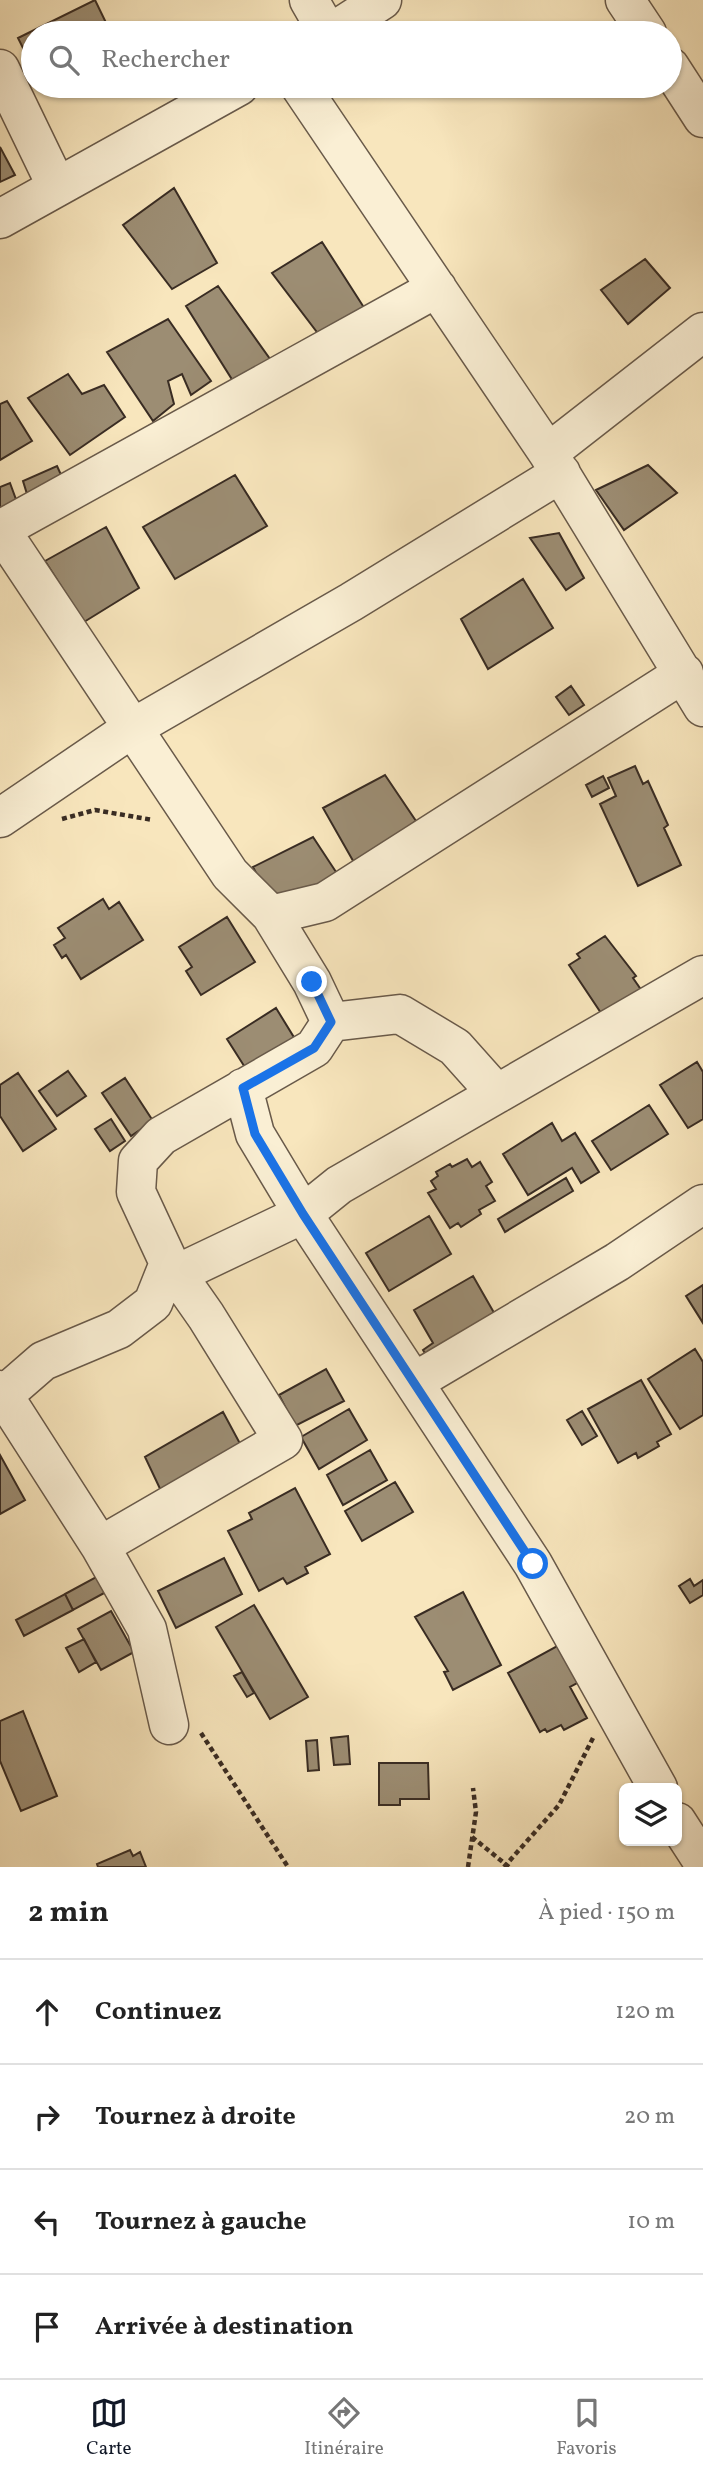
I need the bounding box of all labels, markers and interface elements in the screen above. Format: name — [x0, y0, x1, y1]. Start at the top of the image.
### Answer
search box — [21, 21, 682, 98]
icon: search — [45, 41, 83, 79]
text: Rechercher — [101, 42, 230, 78]
route end — [296, 966, 327, 997]
route start — [517, 1548, 548, 1579]
map controls — [619, 1783, 682, 1846]
button: layers — [619, 1783, 682, 1846]
text: 2 min — [28, 1892, 109, 1934]
text: À pied · 150 m — [538, 1897, 675, 1929]
icon: ahead — [28, 1993, 66, 2031]
text: Continuez — [95, 1994, 221, 2030]
text: 120 m — [615, 1996, 675, 2028]
icon: right — [28, 2098, 66, 2136]
text: Tournez à droite — [95, 2099, 296, 2135]
text: 20 m — [624, 2101, 675, 2133]
icon: left — [28, 2203, 66, 2241]
text: Tournez à gauche — [95, 2204, 307, 2240]
text: 10 m — [627, 2206, 675, 2238]
icon: arrive — [28, 2308, 66, 2346]
text: Arrivée à destination — [95, 2309, 354, 2345]
tab: Carte — [86, 2394, 132, 2462]
tab: Itinéraire — [304, 2394, 384, 2462]
tab: Favoris — [556, 2394, 617, 2462]

